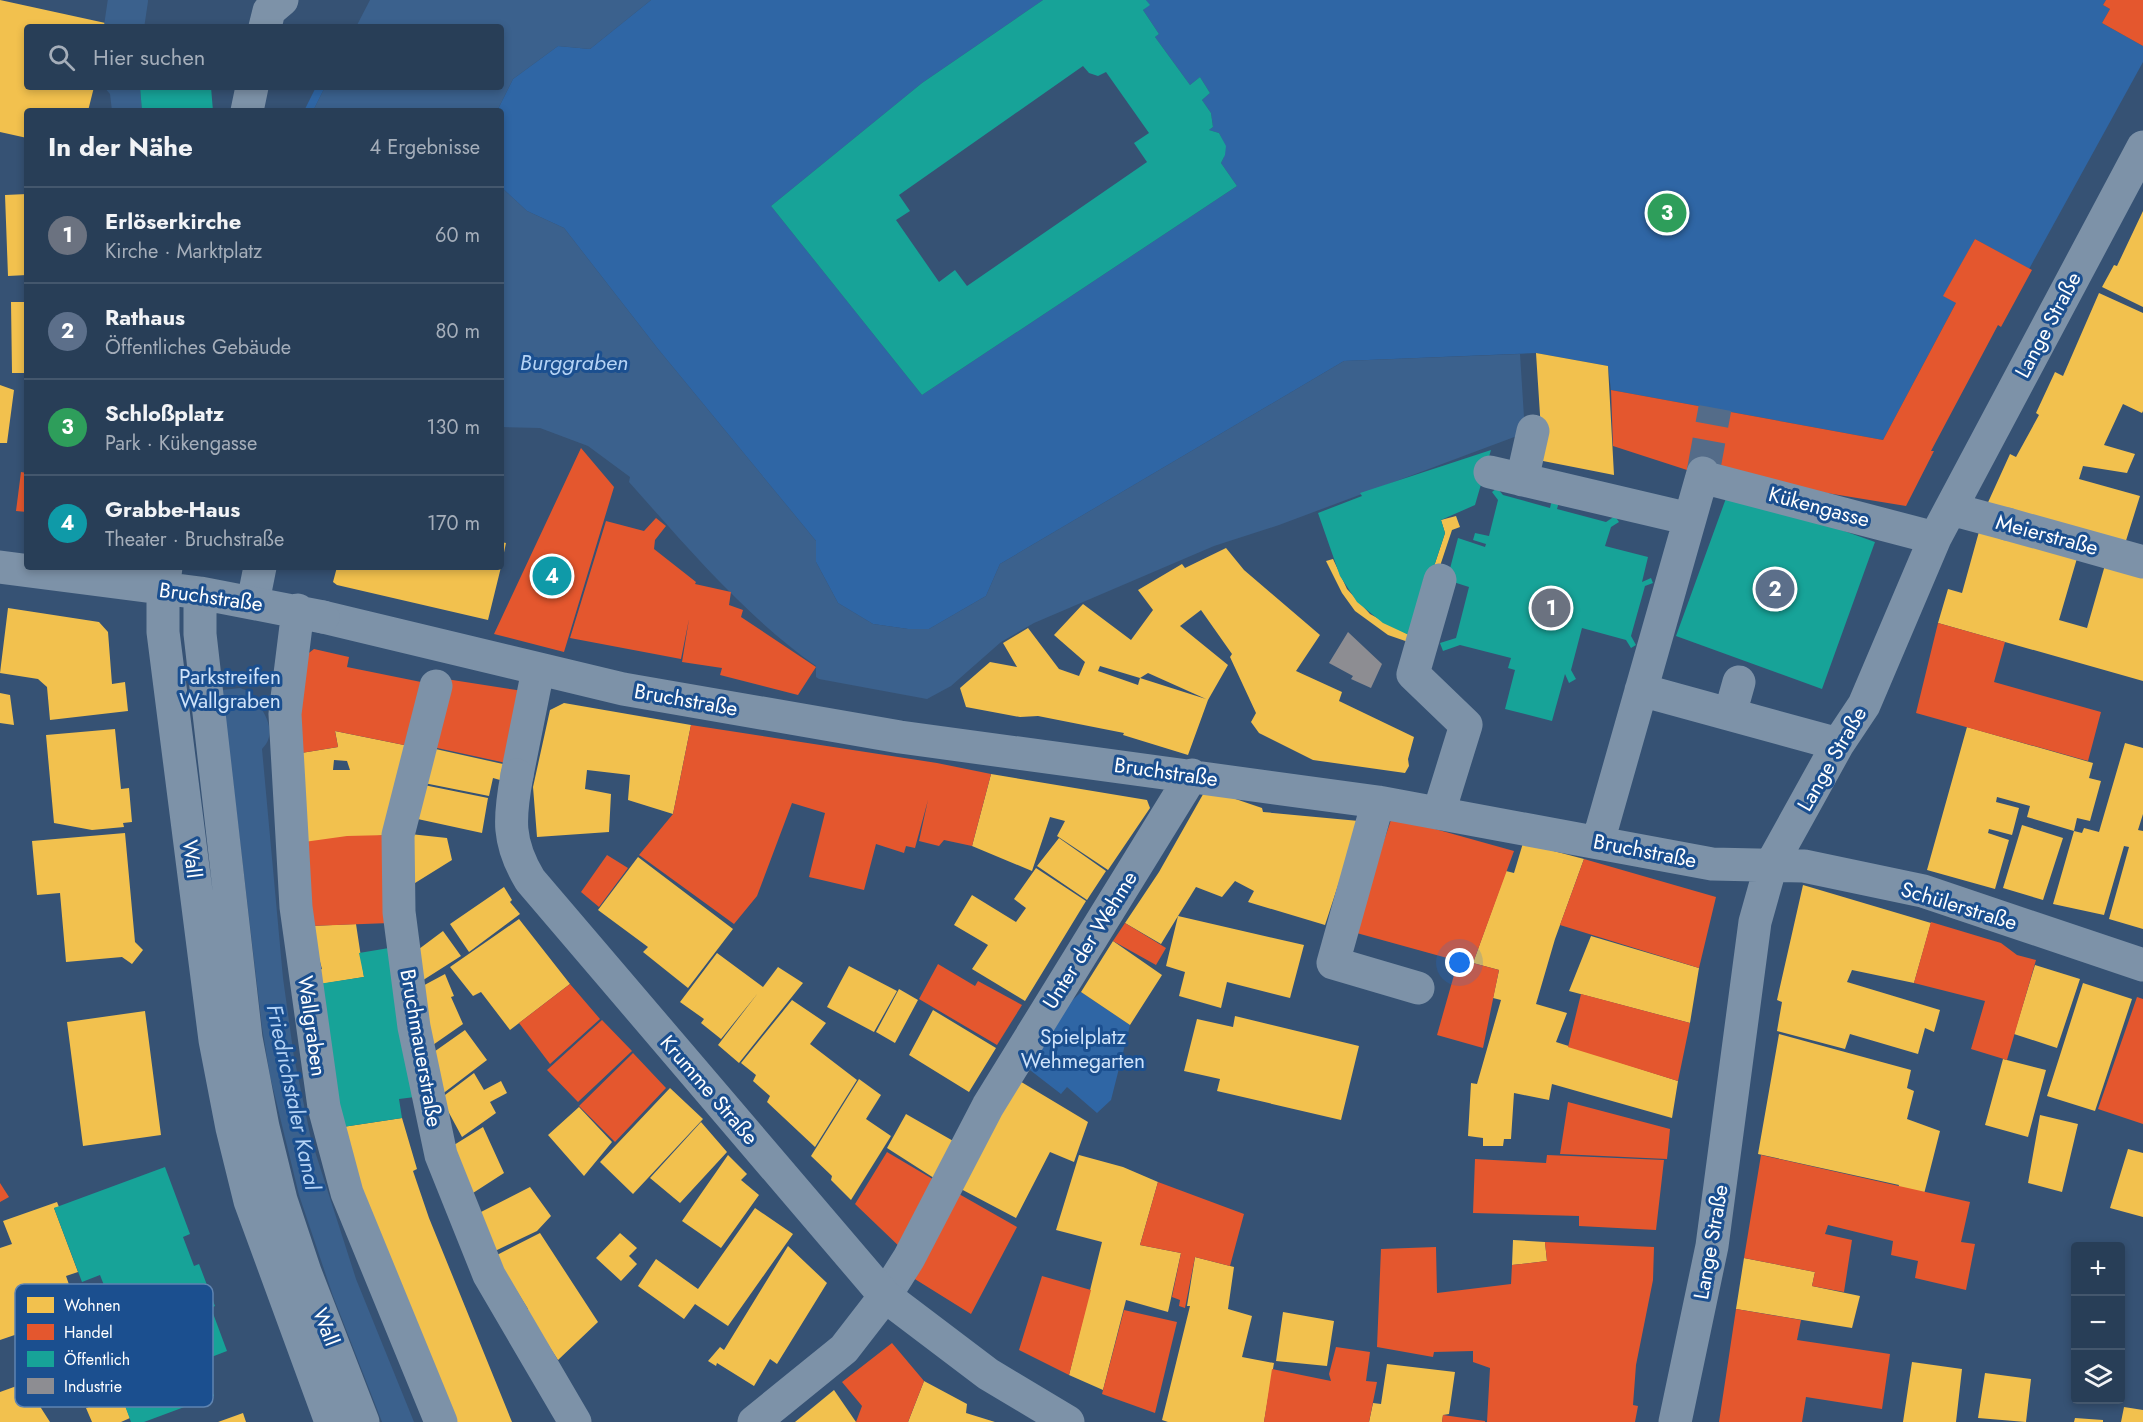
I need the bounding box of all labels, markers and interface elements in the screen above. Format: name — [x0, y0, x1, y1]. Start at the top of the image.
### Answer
search box — [24, 24, 504, 90]
icon: search — [45, 41, 78, 74]
text: Hier suchen — [93, 41, 205, 73]
text: In der Nähe — [48, 128, 193, 166]
text: 4 Ergebnisse — [370, 133, 480, 162]
pin: 3 — [1648, 190, 1686, 236]
text: Erlöserkirche — [105, 205, 241, 237]
text: 1 — [62, 221, 73, 250]
text: 60 m — [435, 221, 480, 250]
text: Kirche · Marktplatz — [105, 237, 262, 266]
street label: Lange Straße — [2007, 267, 2089, 383]
text: Rathaus — [105, 301, 185, 333]
text: 2 — [61, 317, 74, 346]
text: 80 m — [435, 317, 480, 346]
text: Öffentliches Gebäude — [105, 333, 291, 362]
water label: Burggraben — [520, 346, 628, 378]
text: Schloßplatz — [105, 397, 224, 429]
text: 3 — [61, 413, 74, 442]
text: 130 m — [426, 413, 480, 442]
text: Park · Kükengasse — [105, 429, 257, 458]
street label: Kükengasse — [1765, 479, 1873, 535]
text: Grabbe-Haus — [105, 493, 240, 525]
street label: Meierstraße — [1993, 507, 2102, 563]
text: 4 — [61, 509, 74, 538]
text: 170 m — [427, 509, 480, 538]
text: Theater · Bruchstraße — [105, 525, 284, 554]
pin: 4 — [532, 554, 572, 598]
pin: 2 — [1756, 566, 1794, 612]
street label: Bruchstraße — [157, 575, 265, 619]
pin: 1 — [1532, 586, 1570, 630]
park label: Parkstreifen Wallgraben — [179, 662, 281, 716]
street label: Bruchstraße — [632, 676, 740, 724]
street label: Lange Straße — [1790, 701, 1874, 817]
street label: Bruchstraße — [1112, 750, 1220, 794]
street label: Bruchstraße — [1591, 826, 1699, 876]
street label: Wall — [175, 838, 209, 880]
street label: Unter der Wehme — [1035, 865, 1145, 1015]
street label: Schülerstraße — [1897, 874, 2021, 938]
your location — [1445, 948, 1474, 977]
street label: Bruchmauerstraße — [392, 967, 450, 1130]
street label: Wallgraben — [290, 974, 334, 1078]
water label: Friedrichstaler Kanal — [259, 1001, 330, 1194]
park label: Spielplatz Wehmegarten — [1021, 1022, 1145, 1076]
street label: Krumme Straße — [653, 1029, 765, 1151]
street label: Lange Straße — [1686, 1182, 1736, 1302]
map controls — [2071, 1242, 2125, 1404]
button: + — [2071, 1242, 2125, 1296]
legend — [15, 1284, 213, 1407]
text: Wohnen — [64, 1294, 121, 1317]
button: − — [2071, 1296, 2125, 1350]
street label: Wall — [305, 1304, 347, 1350]
text: Handel — [64, 1321, 113, 1344]
text: Öffentlich — [64, 1348, 130, 1371]
button: layers — [2071, 1350, 2125, 1404]
text: Industrie — [64, 1375, 122, 1398]

